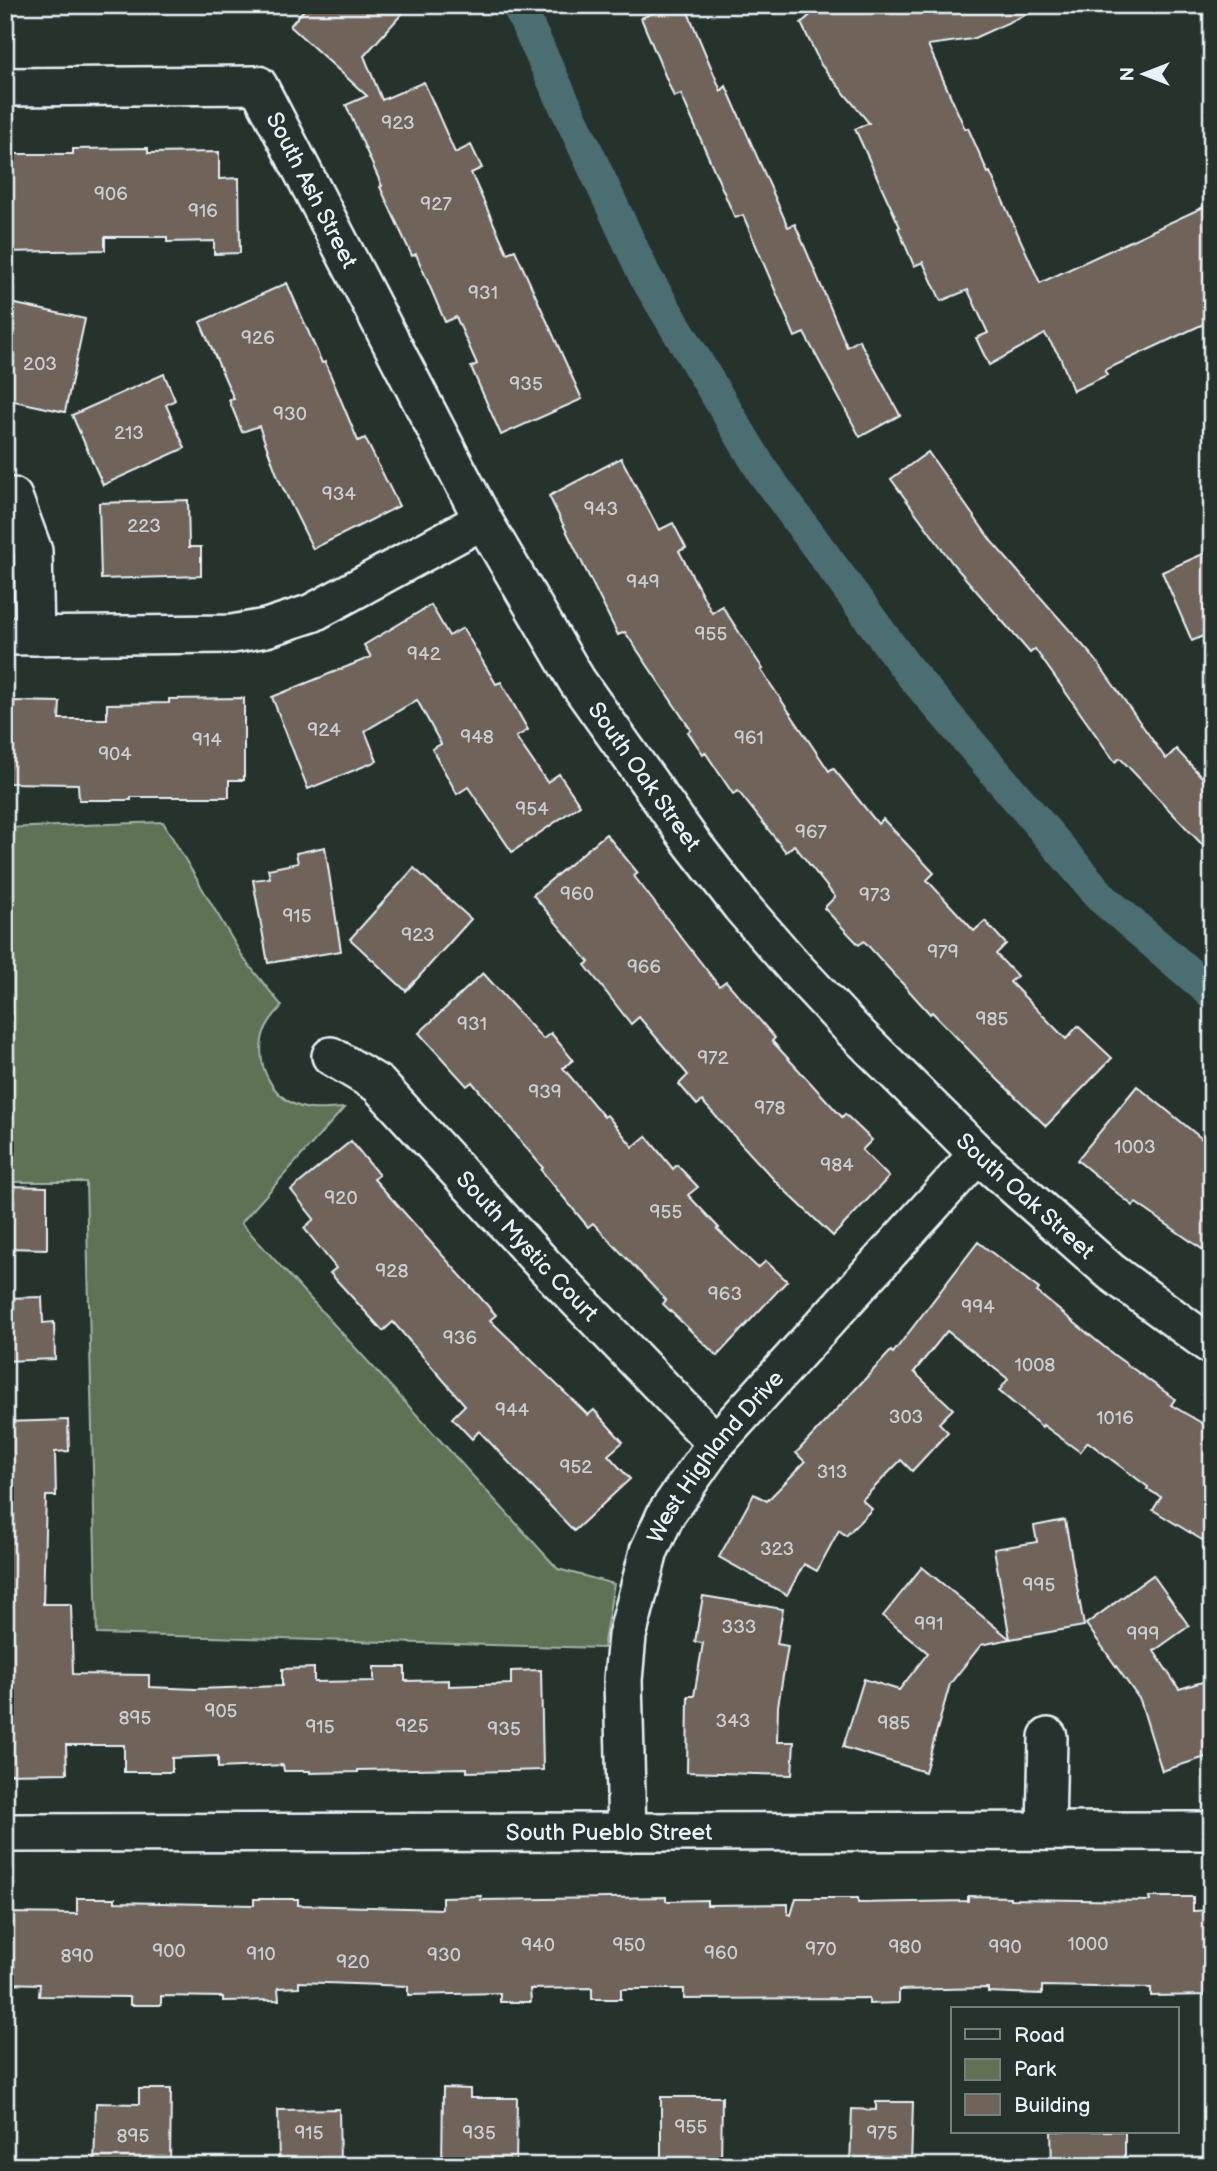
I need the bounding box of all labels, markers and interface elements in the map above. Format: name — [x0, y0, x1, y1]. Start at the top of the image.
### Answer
north arrow — [1108, 38, 1178, 108]
text: N — [1117, 67, 1140, 81]
street label: South Ash Street — [259, 108, 363, 273]
house number: 923 — [381, 112, 415, 135]
house number: 906 — [94, 183, 128, 206]
house number: 927 — [420, 193, 452, 216]
house number: 916 — [188, 200, 218, 223]
house number: 931 — [468, 282, 498, 305]
house number: 926 — [241, 327, 275, 350]
house number: 203 — [23, 353, 57, 376]
house number: 935 — [509, 373, 543, 396]
house number: 930 — [273, 403, 307, 426]
house number: 213 — [114, 422, 144, 445]
house number: 934 — [322, 483, 357, 506]
house number: 943 — [584, 498, 618, 521]
house number: 223 — [127, 515, 161, 538]
house number: 949 — [626, 571, 660, 594]
house number: 955 — [695, 623, 727, 646]
house number: 942 — [407, 643, 442, 666]
street label: South Oak Street — [581, 697, 706, 857]
house number: 924 — [307, 719, 341, 742]
house number: 948 — [460, 726, 494, 749]
house number: 961 — [734, 727, 764, 750]
house number: 914 — [192, 729, 222, 752]
house number: 904 — [98, 743, 132, 766]
house number: 954 — [515, 798, 549, 821]
house number: 967 — [795, 821, 828, 844]
house number: 960 — [560, 883, 594, 906]
house number: 973 — [859, 884, 891, 907]
house number: 915 — [282, 905, 312, 928]
house number: 923 — [401, 924, 435, 947]
house number: 979 — [927, 941, 959, 964]
house number: 966 — [627, 956, 661, 979]
house number: 985 — [976, 1008, 1009, 1031]
house number: 931 — [457, 1013, 487, 1036]
house number: 972 — [697, 1047, 730, 1070]
house number: 939 — [528, 1081, 562, 1104]
house number: 978 — [754, 1097, 786, 1120]
street label: South Oak Street — [950, 1127, 1100, 1266]
house number: 1003 — [1114, 1136, 1156, 1159]
house number: 984 — [820, 1154, 854, 1177]
street label: South Mystic Court — [450, 1166, 604, 1328]
house number: 920 — [324, 1187, 358, 1210]
house number: 955 — [650, 1201, 682, 1224]
house number: 928 — [375, 1260, 409, 1283]
house number: 963 — [708, 1283, 742, 1306]
house number: 994 — [961, 1296, 995, 1319]
house number: 936 — [443, 1327, 477, 1350]
house number: 1008 — [1015, 1354, 1055, 1377]
street label: West Highland Drive — [642, 1365, 790, 1548]
house number: 944 — [495, 1399, 529, 1422]
house number: 303 — [889, 1406, 923, 1429]
house number: 1016 — [1096, 1407, 1134, 1430]
house number: 952 — [559, 1456, 593, 1479]
house number: 313 — [817, 1461, 847, 1484]
house number: 323 — [760, 1538, 794, 1561]
house number: 995 — [1023, 1574, 1056, 1597]
house number: 991 — [914, 1613, 944, 1636]
house number: 333 — [721, 1616, 757, 1639]
house number: 999 — [1127, 1623, 1159, 1646]
house number: 905 — [204, 1700, 238, 1723]
house number: 895 — [119, 1707, 152, 1730]
house number: 343 — [716, 1710, 750, 1733]
house number: 985 — [878, 1712, 911, 1735]
house number: 925 — [395, 1715, 429, 1738]
house number: 915 — [305, 1716, 335, 1739]
house number: 935 — [487, 1718, 521, 1741]
street label: South Pueblo Street — [506, 1819, 712, 1847]
house number: 1000 — [1068, 1933, 1108, 1956]
house number: 940 — [521, 1934, 555, 1957]
house number: 950 — [612, 1934, 646, 1957]
house number: 980 — [888, 1936, 922, 1959]
house number: 990 — [988, 1936, 1022, 1959]
house number: 970 — [805, 1938, 837, 1961]
house number: 900 — [152, 1940, 186, 1963]
house number: 960 — [704, 1942, 738, 1965]
house number: 910 — [246, 1943, 276, 1966]
house number: 930 — [427, 1944, 461, 1967]
house number: 890 — [60, 1945, 94, 1968]
house number: 920 — [336, 1951, 370, 1974]
legend — [951, 2007, 1178, 2132]
text: Road — [1014, 2023, 1065, 2048]
text: Park — [1014, 2057, 1057, 2082]
text: Building — [1014, 2093, 1090, 2118]
house number: 955 — [675, 2116, 707, 2139]
house number: 915 — [294, 2122, 324, 2145]
house number: 935 — [462, 2122, 496, 2145]
house number: 975 — [866, 2122, 898, 2145]
house number: 895 — [117, 2125, 150, 2148]

